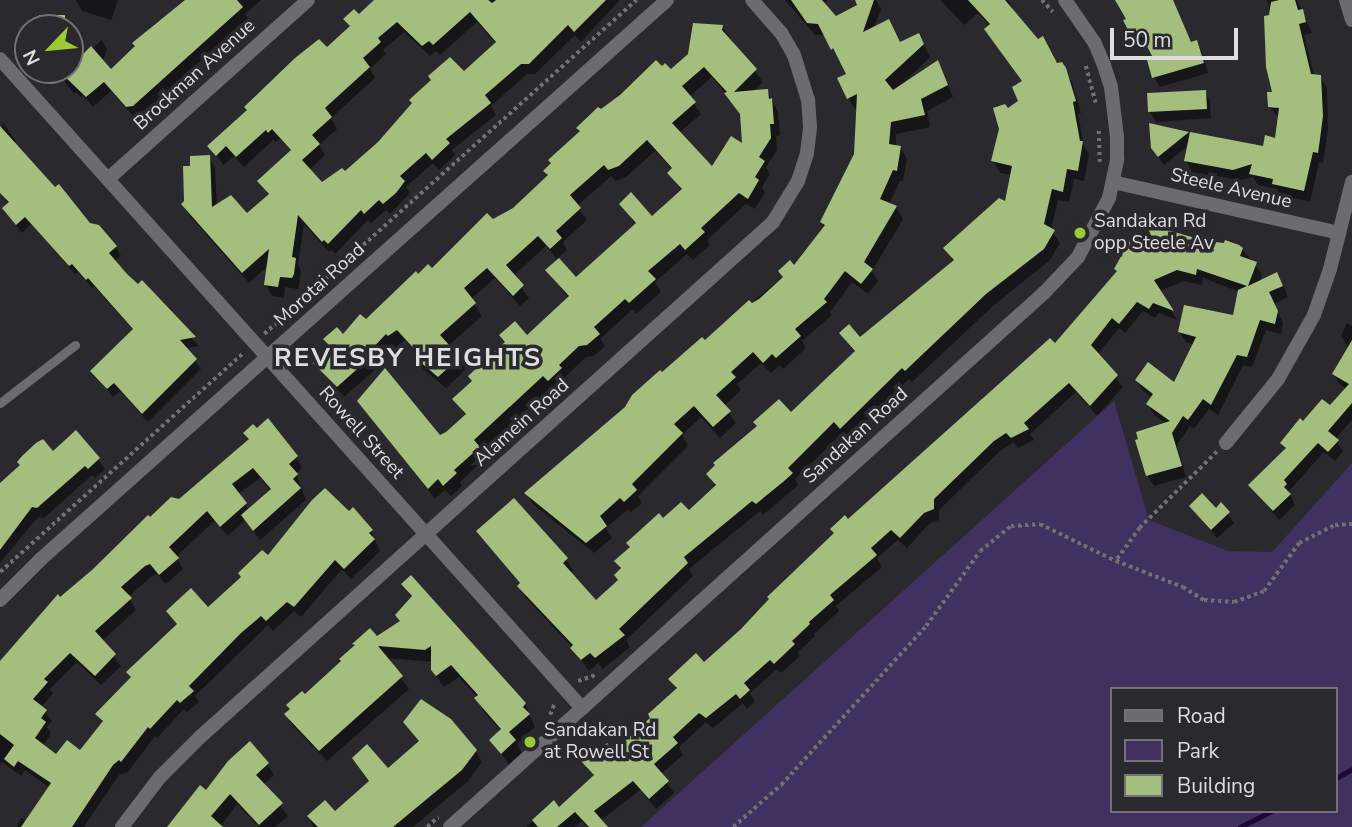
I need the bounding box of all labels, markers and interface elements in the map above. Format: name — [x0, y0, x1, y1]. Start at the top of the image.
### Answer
north arrow — [14, 14, 84, 84]
scale bar — [1114, 14, 1242, 58]
street label: Brockman Avenue — [130, 15, 260, 135]
text: 50 m — [1123, 26, 1172, 54]
text: N — [17, 45, 47, 69]
street label: Steele Avenue — [1168, 164, 1294, 214]
place label: Sandakan Rd opp Steele Av — [1094, 211, 1214, 255]
marker: Sandakan Rd opp Steele Av — [1072, 225, 1088, 241]
street label: Morotai Road — [270, 238, 370, 332]
district label: REVESBY HEIGHTS — [276, 342, 540, 374]
street label: Alamein Road — [470, 374, 574, 472]
street label: Rowell Street — [313, 382, 409, 484]
street label: Sandakan Road — [799, 383, 913, 489]
legend — [1110, 687, 1338, 813]
text: Road — [1177, 702, 1226, 730]
place label: Sandakan Rd at Rowell St — [544, 720, 656, 764]
marker: Sandakan Rd at Rowell St — [522, 734, 538, 750]
text: Park — [1177, 737, 1219, 765]
text: Building — [1177, 772, 1255, 800]

